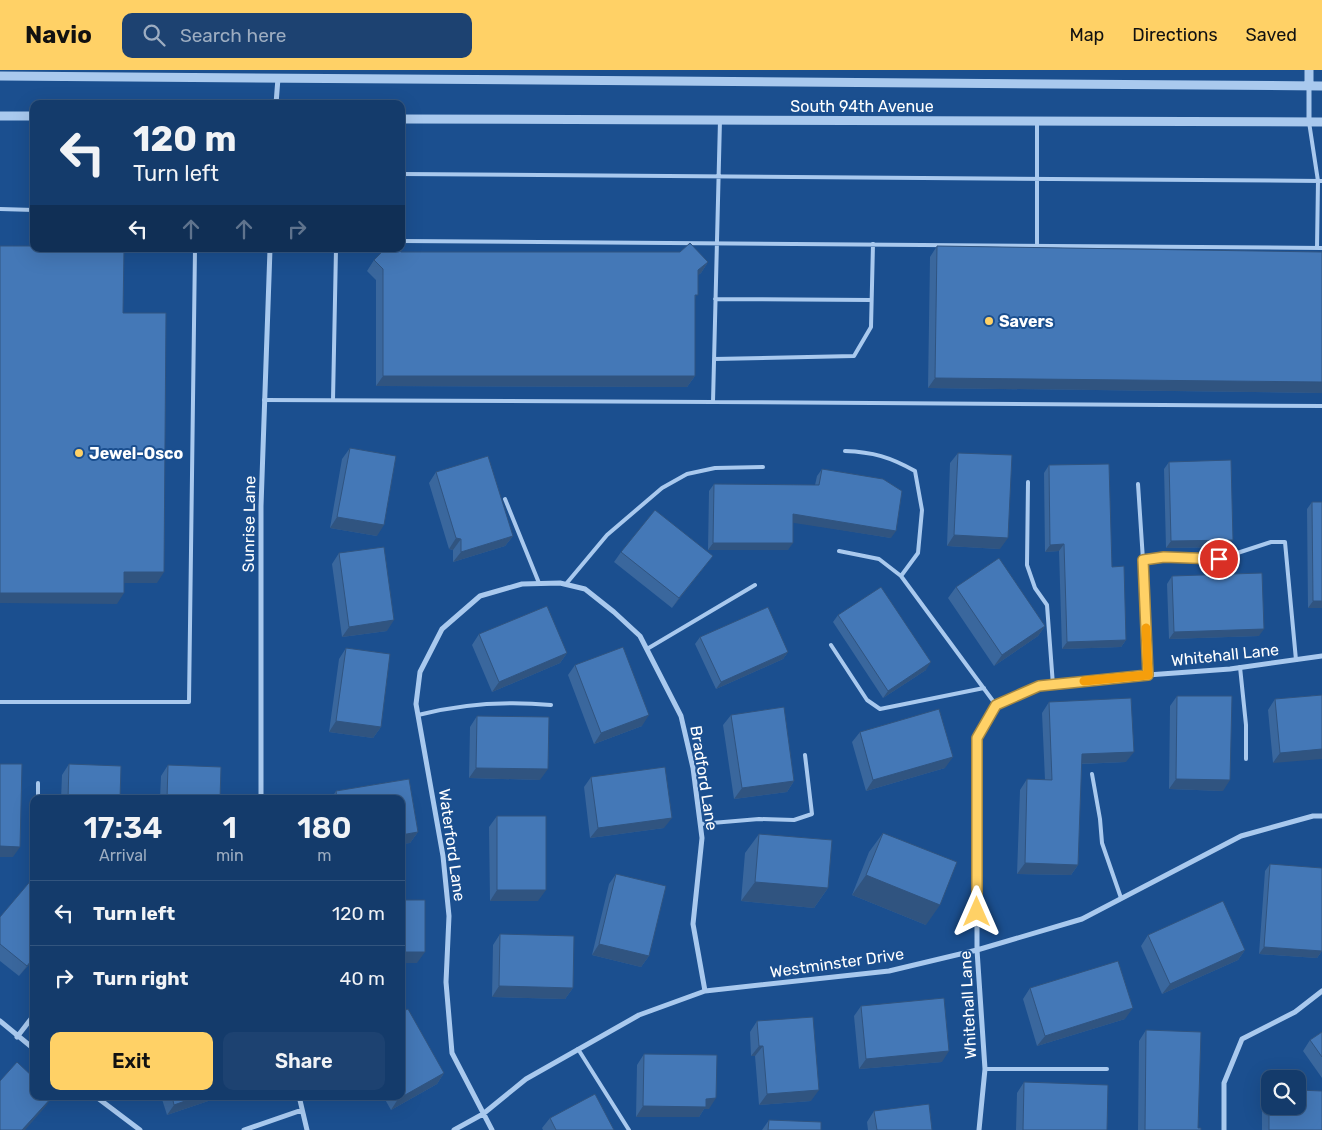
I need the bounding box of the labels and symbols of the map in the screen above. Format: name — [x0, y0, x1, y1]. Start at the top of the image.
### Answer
street label: South 94th Avenue — [790, 97, 934, 116]
place label: Savers — [999, 312, 1054, 331]
marker: Savers — [983, 315, 995, 327]
place label: Jewel-Osco — [89, 444, 184, 463]
marker: Jewel-Osco — [73, 447, 85, 459]
street label: Sunrise Lane — [239, 475, 259, 573]
pin — [1198, 538, 1240, 580]
street label: Whitehall Lane — [1170, 640, 1280, 670]
street label: Bradford Lane — [686, 724, 722, 832]
street label: Waterford Lane — [435, 787, 469, 903]
position arrow — [950, 885, 1002, 937]
street label: Westminster Drive — [769, 944, 905, 982]
street label: Whitehall Lane — [956, 950, 980, 1060]

